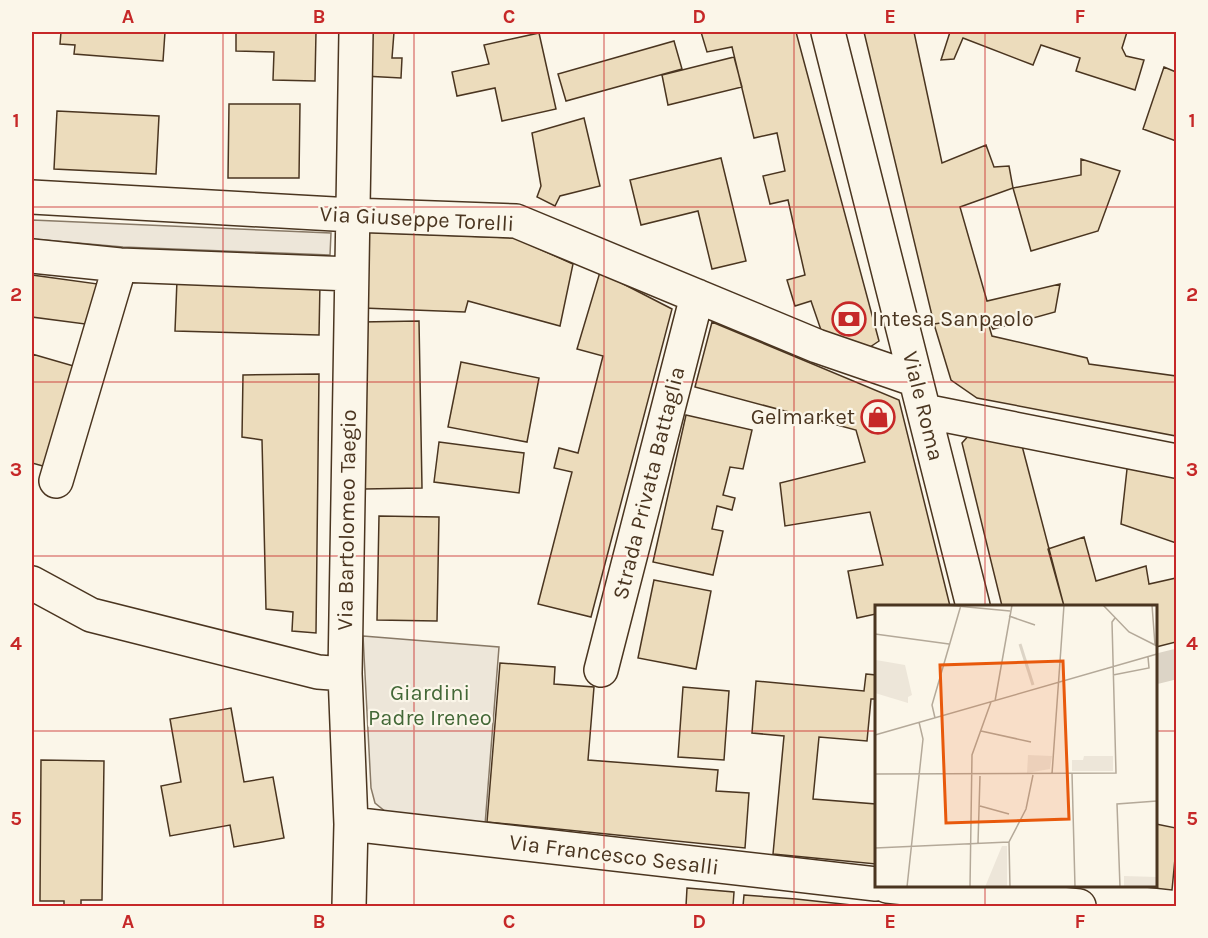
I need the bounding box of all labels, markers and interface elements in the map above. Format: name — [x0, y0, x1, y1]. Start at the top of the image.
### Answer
text: A — [122, 5, 135, 28]
text: B — [313, 5, 325, 28]
text: C — [503, 5, 515, 28]
text: D — [692, 5, 706, 28]
text: E — [884, 5, 896, 28]
text: F — [1075, 5, 1086, 28]
text: 1 — [12, 109, 20, 132]
text: 1 — [1188, 109, 1196, 132]
street label: Via Giuseppe Torelli — [319, 201, 515, 237]
text: 2 — [10, 283, 22, 306]
text: 2 — [1186, 283, 1198, 306]
bank icon: Intesa Sanpaolo — [831, 301, 867, 337]
place label: Intesa Sanpaolo — [872, 306, 1034, 332]
street label: Viale Roma — [897, 349, 949, 463]
street label: Strada Privata Battaglia — [607, 364, 691, 602]
shop icon: Gelmarket — [860, 399, 896, 435]
place label: Gelmarket — [751, 404, 855, 430]
street label: Via Bartolomeo Taegio — [332, 409, 362, 631]
text: 3 — [10, 458, 22, 481]
text: 3 — [1186, 458, 1198, 481]
inset map — [875, 605, 1157, 887]
text: 4 — [10, 632, 22, 655]
text: 4 — [1186, 632, 1198, 655]
park label: Giardini Padre Ireneo — [368, 680, 492, 731]
text: 5 — [10, 807, 22, 830]
text: 5 — [1186, 807, 1198, 830]
street label: Via Francesco Sesalli — [508, 829, 720, 881]
text: A — [122, 910, 135, 933]
text: B — [313, 910, 325, 933]
text: C — [503, 910, 515, 933]
text: D — [692, 910, 706, 933]
text: E — [884, 910, 896, 933]
text: F — [1075, 910, 1086, 933]

